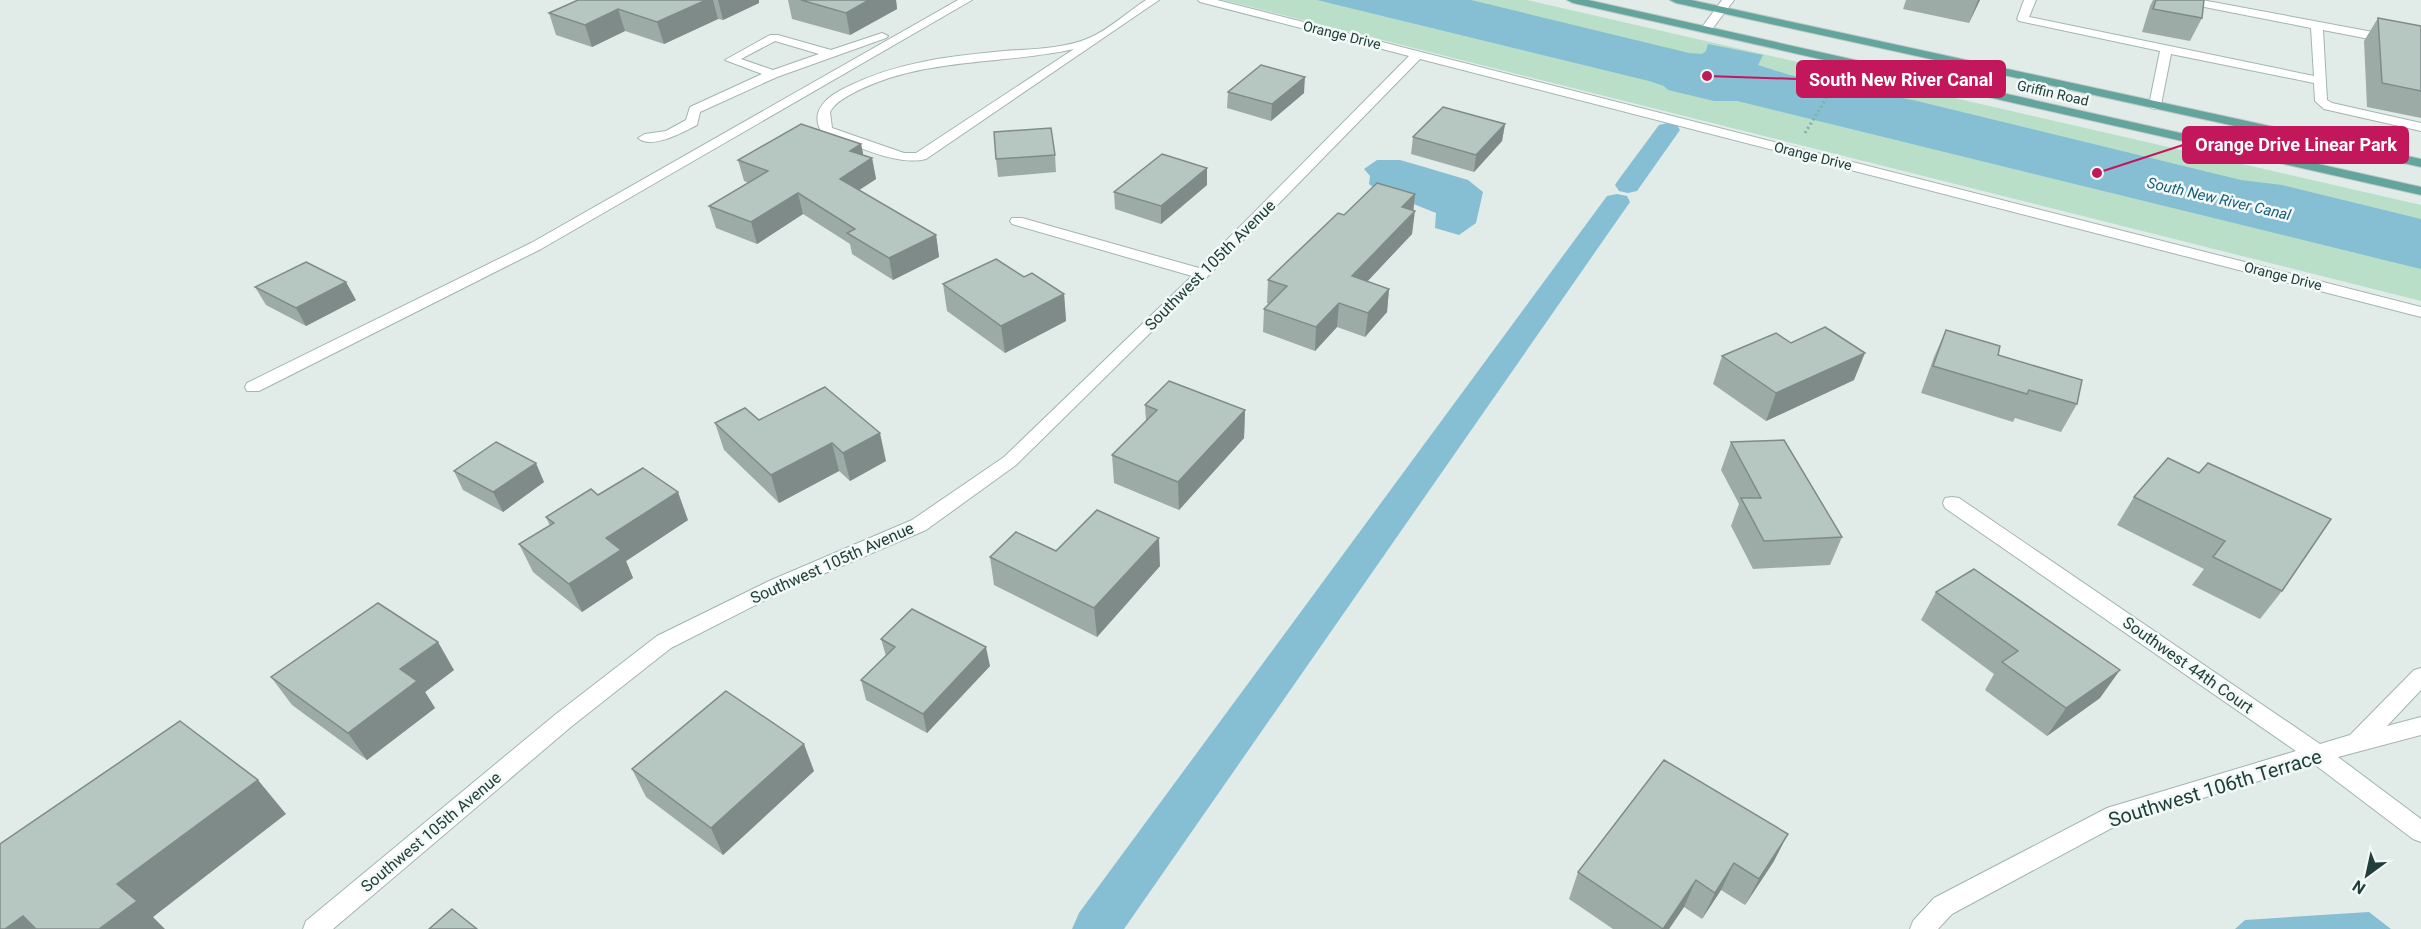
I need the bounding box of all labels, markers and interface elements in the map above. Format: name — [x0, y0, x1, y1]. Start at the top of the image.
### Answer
street label: Orange Drive — [1301, 18, 1383, 52]
callout: South New River Canal — [1797, 61, 2005, 97]
text: South New River Canal — [1809, 69, 1993, 90]
street label: Griffin Road — [2016, 77, 2090, 109]
callout: Orange Drive Linear Park — [2183, 127, 2408, 163]
text: Orange Drive Linear Park — [2195, 134, 2397, 155]
street label: Orange Drive — [1772, 139, 1854, 173]
water label: South New River Canal — [2145, 174, 2293, 224]
street label: Southwest 105th Avenue — [1141, 196, 1279, 334]
street label: Orange Drive — [2242, 259, 2324, 293]
street label: Southwest 105th Avenue — [747, 518, 917, 608]
street label: Southwest 44th Court — [2119, 613, 2257, 717]
street label: Southwest 106th Terrace — [2105, 744, 2325, 832]
street label: Southwest 105th Avenue — [357, 768, 505, 896]
north arrow — [2337, 845, 2397, 905]
text: N — [2349, 876, 2369, 898]

